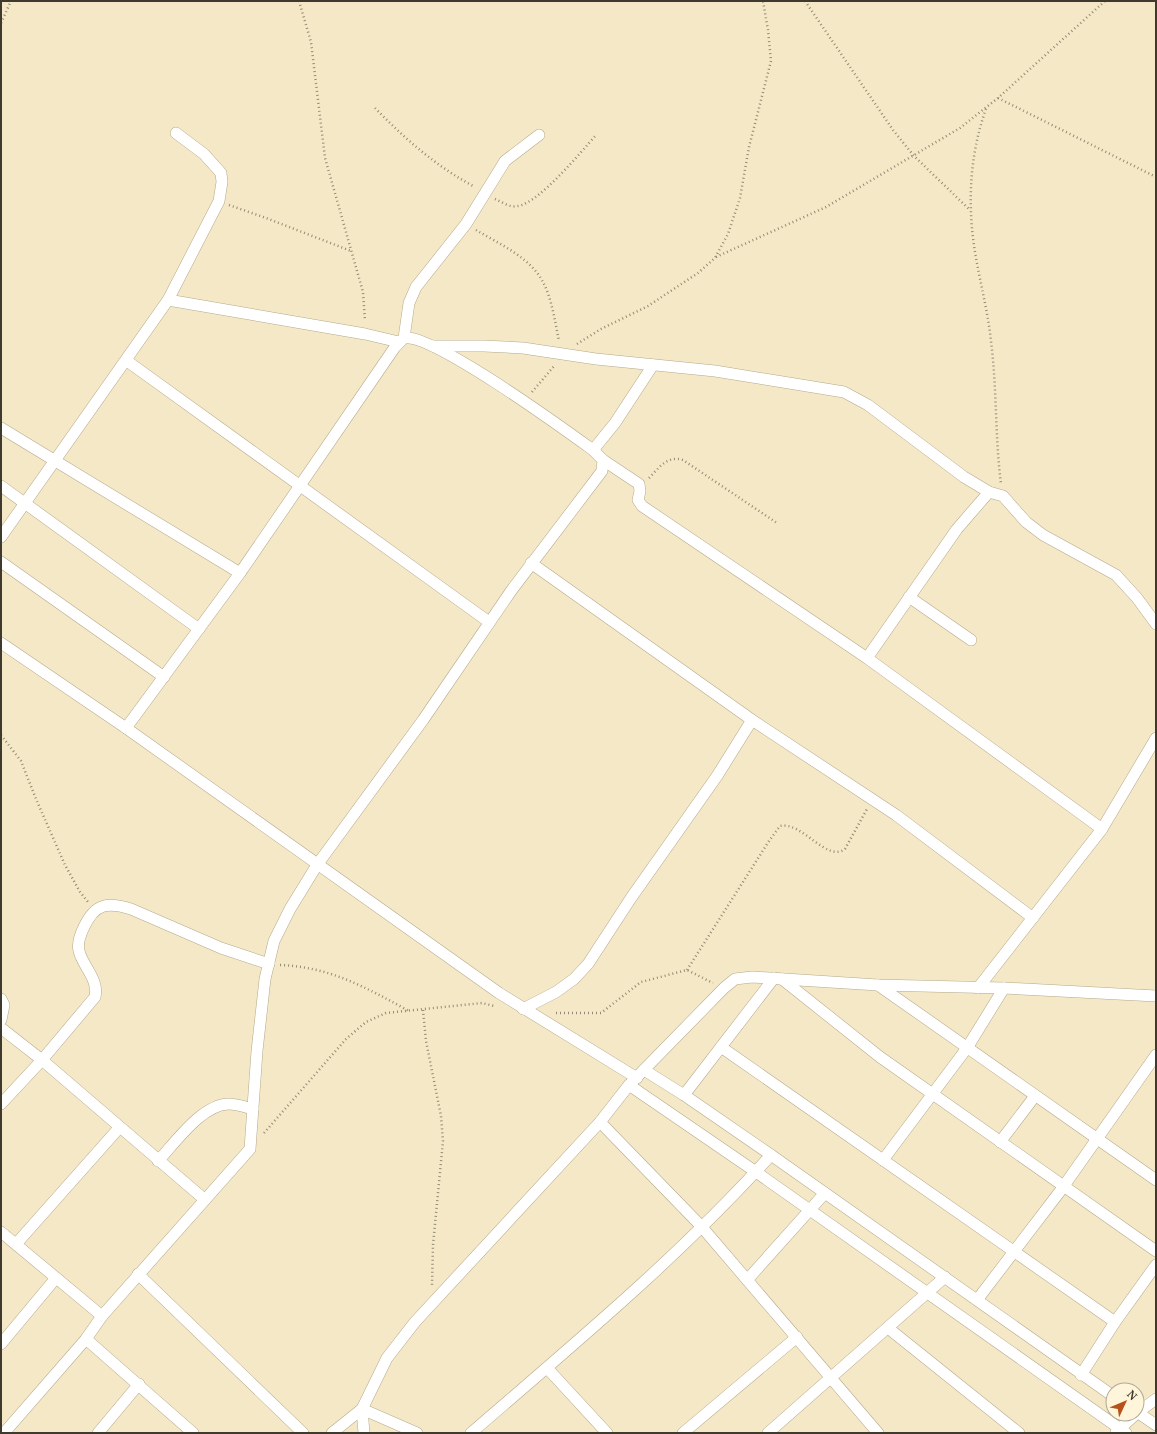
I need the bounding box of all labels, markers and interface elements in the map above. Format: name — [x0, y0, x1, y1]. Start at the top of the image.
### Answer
north arrow — [1105, 1382, 1145, 1422]
text: N — [1124, 1386, 1141, 1403]

